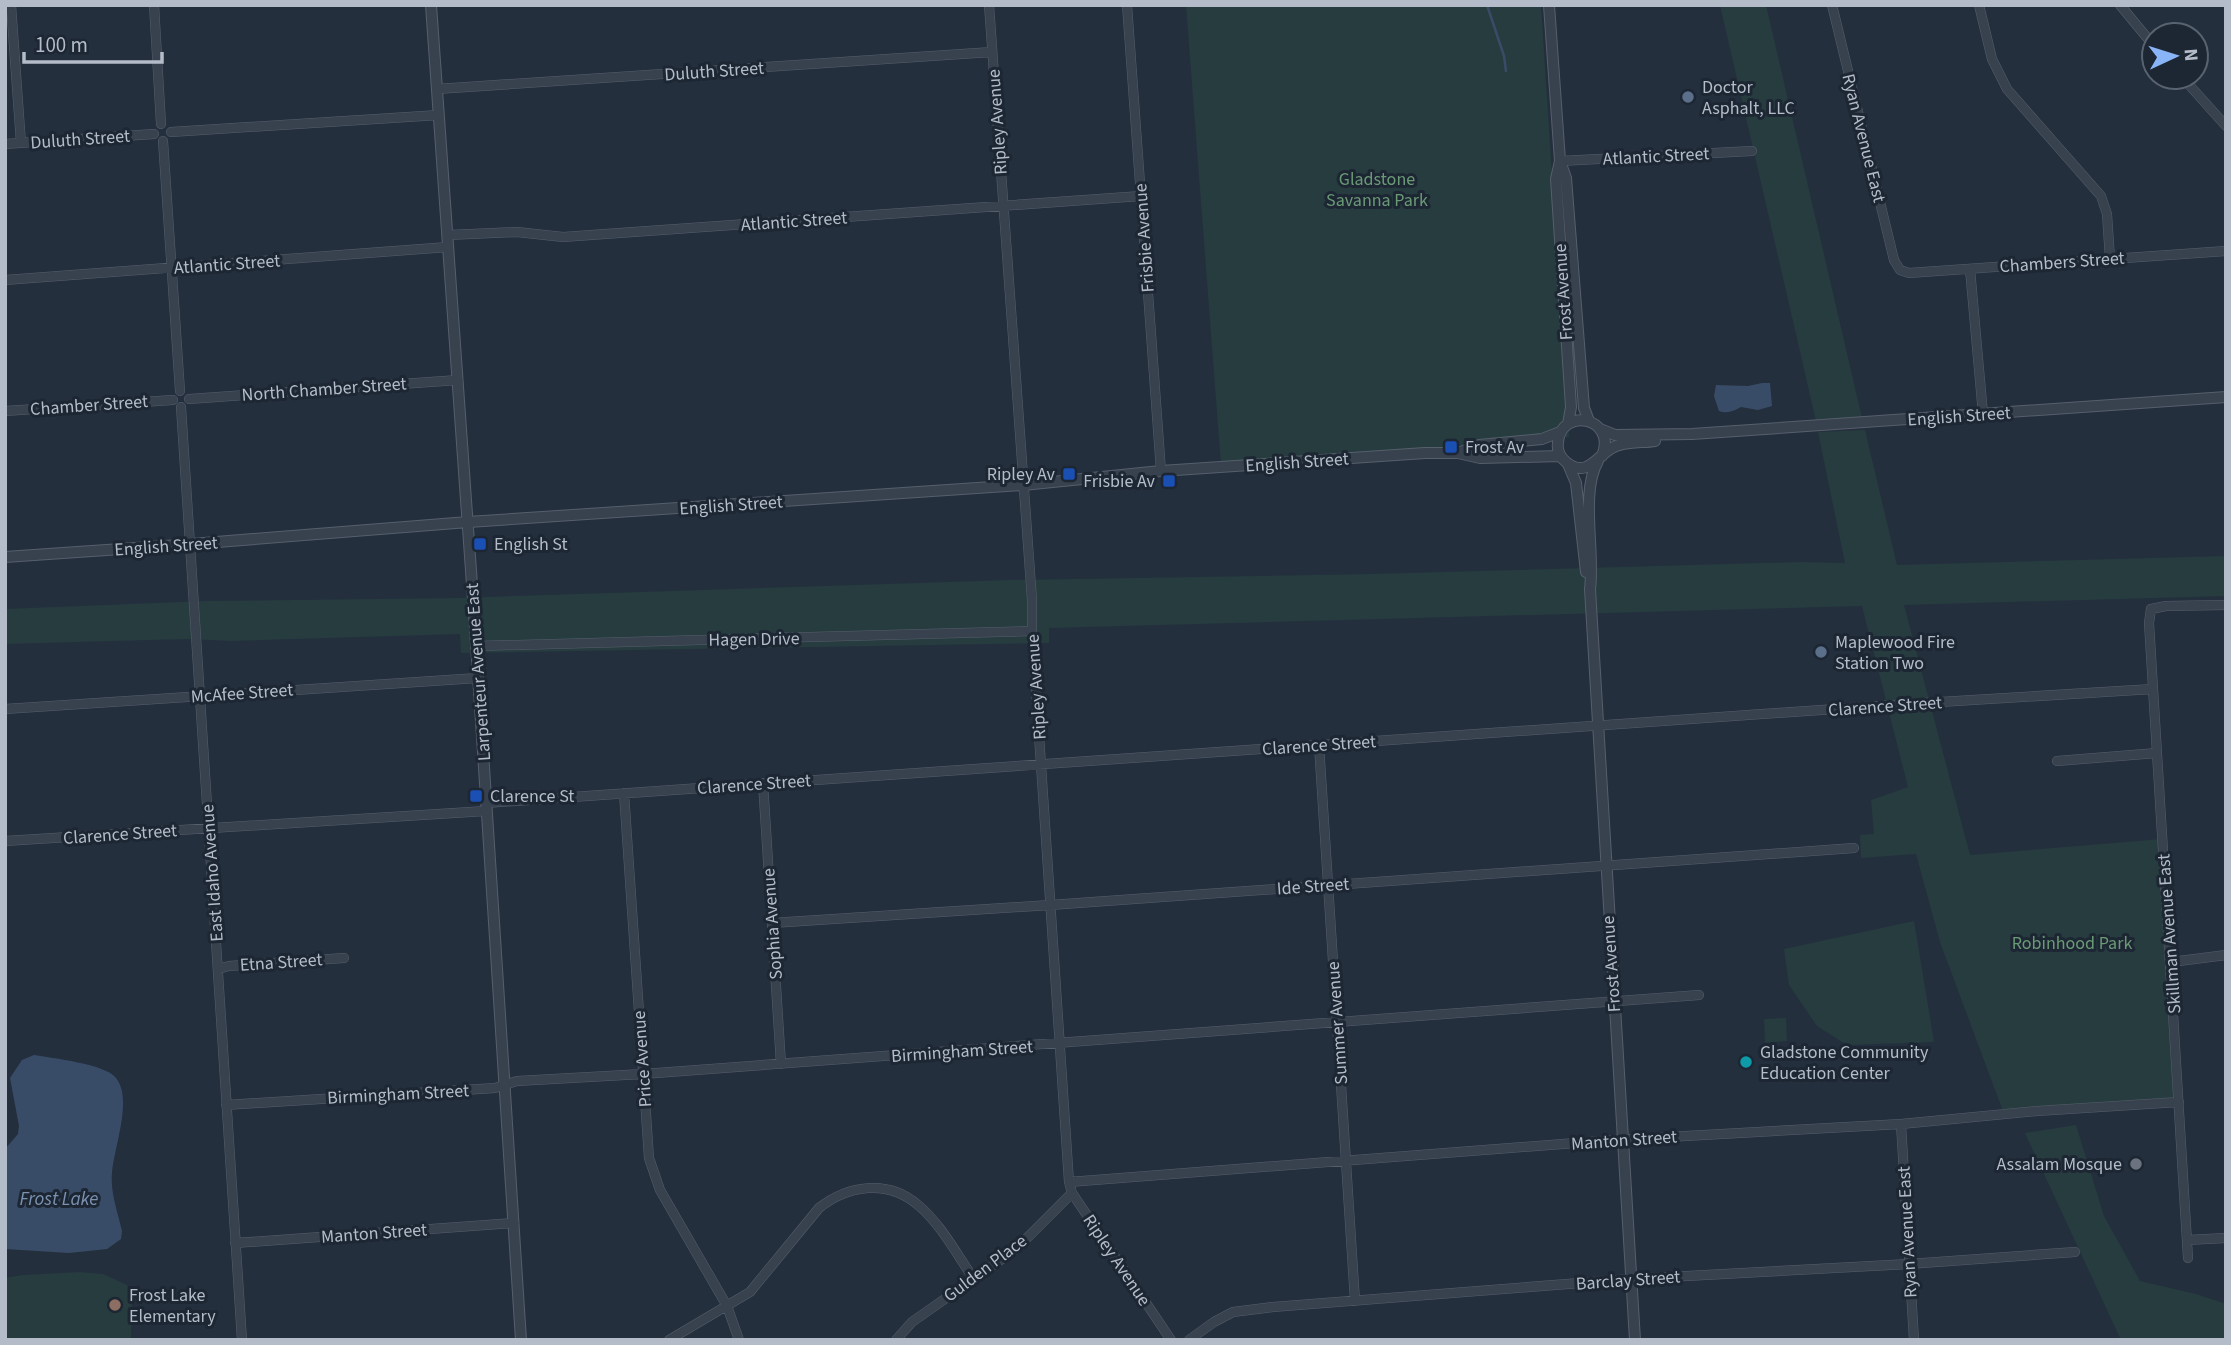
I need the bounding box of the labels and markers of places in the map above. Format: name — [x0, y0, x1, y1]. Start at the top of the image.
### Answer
place label: Doctor Asphalt, LLC — [1702, 75, 1795, 121]
marker: Doctor Asphalt, LLC — [1680, 89, 1696, 105]
place label: Frost Av — [1465, 435, 1525, 460]
marker: Frost Av — [1443, 439, 1459, 455]
place label: Ripley Av — [987, 462, 1056, 487]
marker: Ripley Av — [1061, 466, 1077, 482]
place label: Frisbie Av — [1083, 469, 1156, 494]
marker: Frisbie Av — [1161, 473, 1177, 489]
place label: English St — [494, 532, 568, 557]
marker: English St — [472, 536, 488, 552]
place label: Maplewood Fire Station Two — [1835, 630, 1955, 676]
marker: Maplewood Fire Station Two — [1813, 644, 1829, 660]
place label: Clarence St — [490, 784, 574, 809]
marker: Clarence St — [468, 788, 484, 804]
place label: Gladstone Community Education Center — [1760, 1040, 1929, 1086]
marker: Gladstone Community Education Center — [1738, 1054, 1754, 1070]
place label: Assalam Mosque — [1996, 1152, 2122, 1177]
marker: Assalam Mosque — [2128, 1156, 2144, 1172]
place label: Frost Lake Elementary — [129, 1283, 216, 1329]
marker: Frost Lake Elementary — [107, 1297, 123, 1313]

